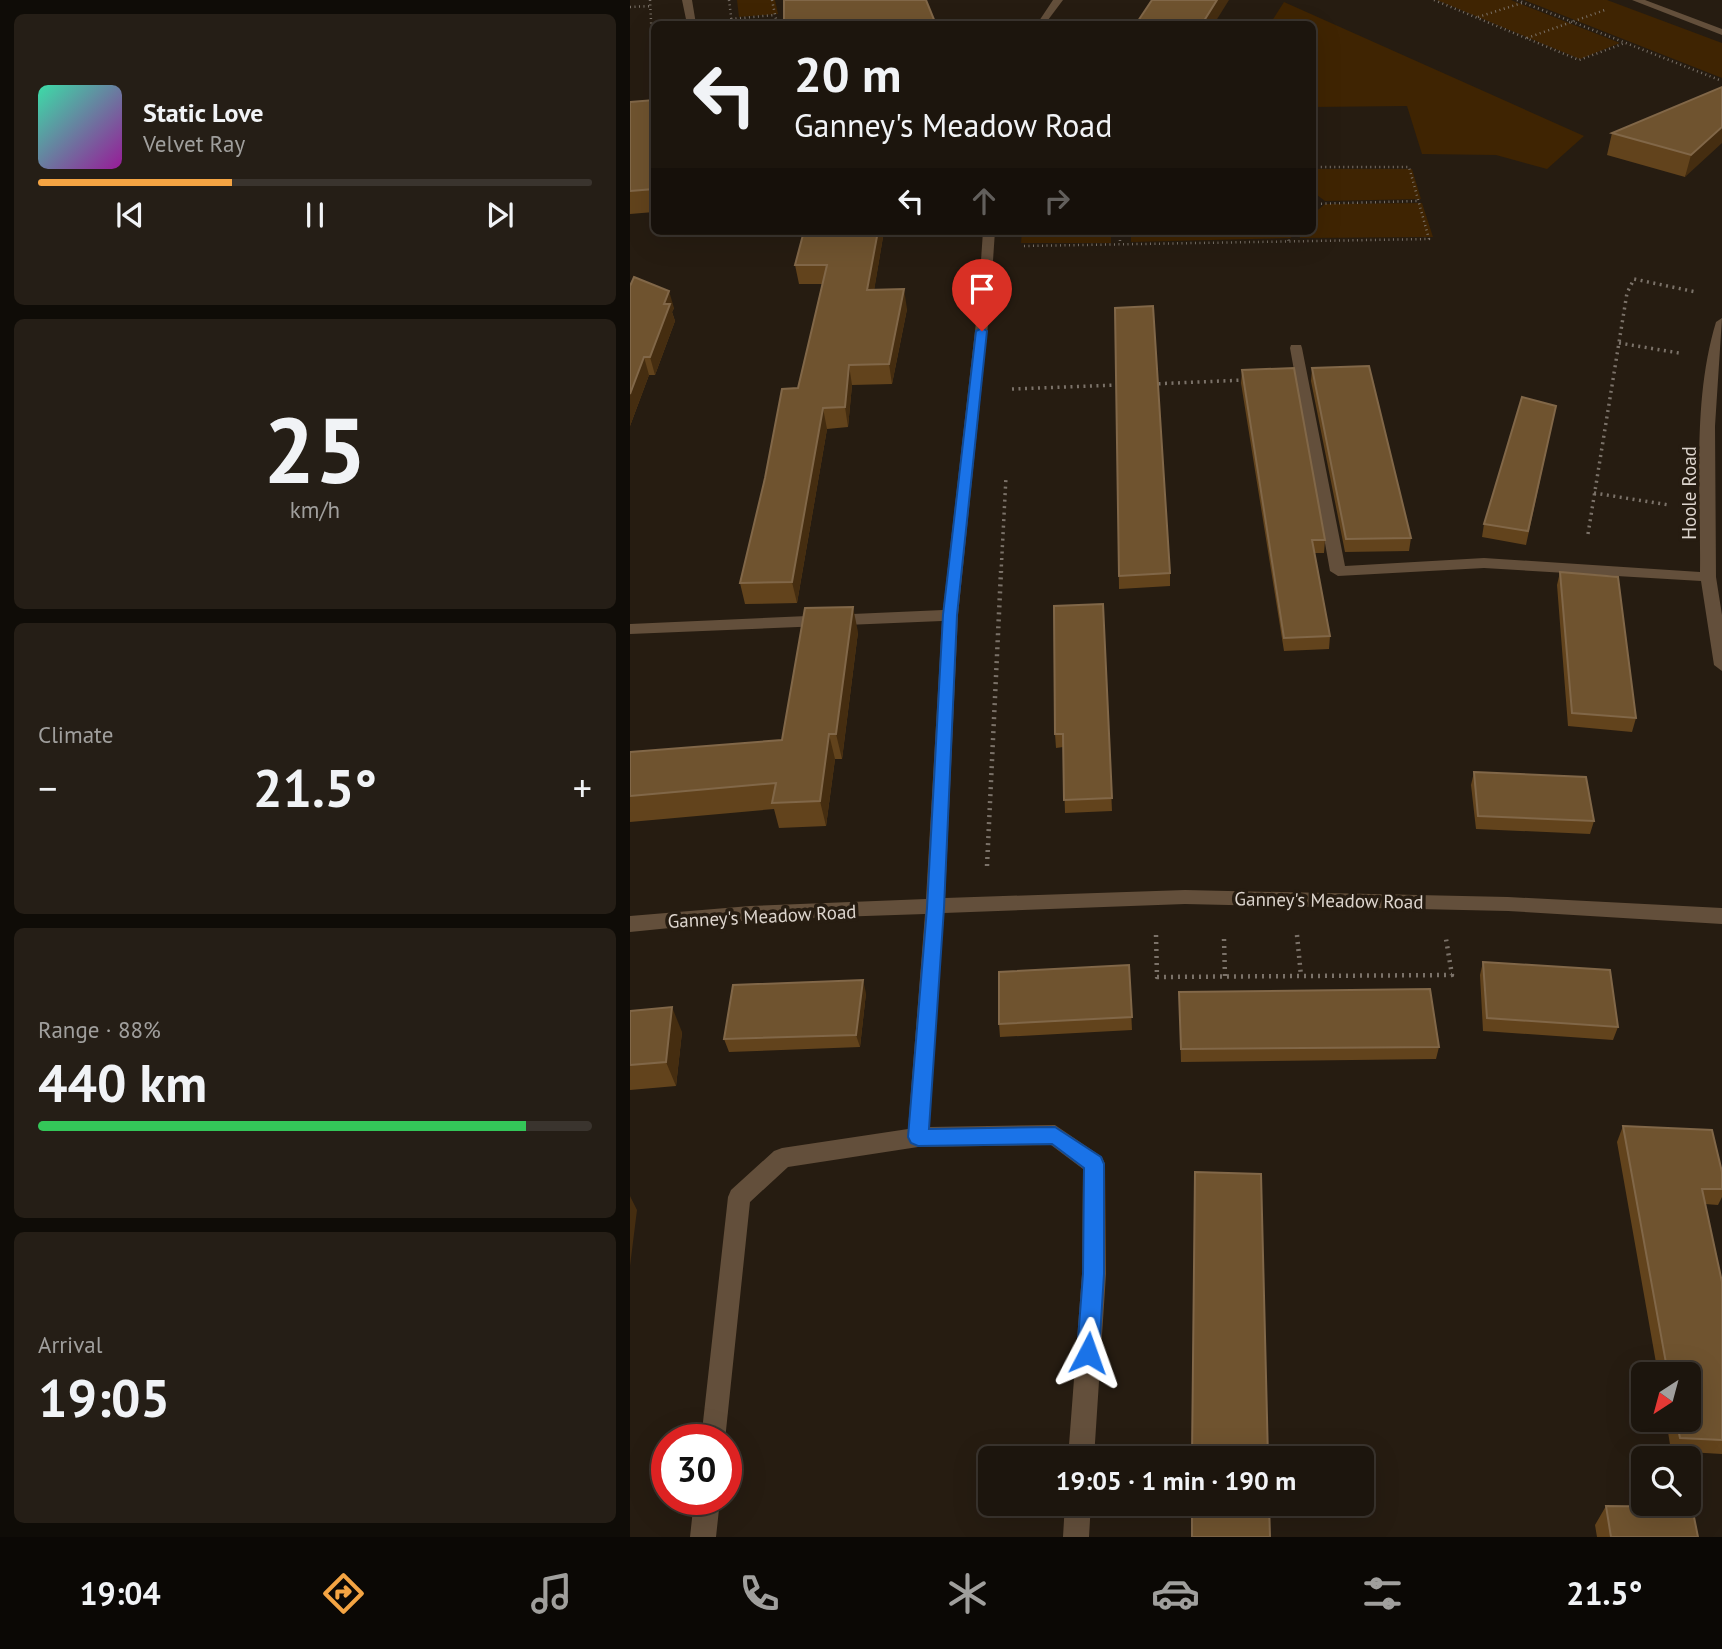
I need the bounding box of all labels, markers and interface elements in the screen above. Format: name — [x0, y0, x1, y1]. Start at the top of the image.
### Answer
text: 20 m — [794, 42, 901, 106]
icon: left — [679, 49, 770, 140]
text: Static Love — [143, 96, 264, 129]
text: Ganney's Meadow Road — [794, 104, 1112, 146]
text: Velvet Ray — [143, 129, 245, 158]
icon: left — [892, 182, 930, 220]
icon: ahead — [965, 182, 1003, 220]
icon: right — [1038, 182, 1076, 220]
icon: previous — [111, 196, 149, 234]
icon: pause — [296, 196, 334, 234]
icon: next — [481, 196, 519, 234]
pin — [952, 259, 1012, 331]
icon: arrive — [963, 270, 1001, 308]
text: 25 — [263, 390, 367, 508]
street label: Hoole Road — [1677, 446, 1701, 540]
text: km/h — [290, 495, 340, 524]
text: Climate — [38, 720, 113, 749]
text: 21.5° — [253, 754, 377, 821]
text: − — [38, 763, 57, 812]
text: + — [573, 763, 592, 812]
street label: Ganney's Meadow Road — [1234, 886, 1424, 914]
street label: Ganney's Meadow Road — [667, 899, 857, 933]
text: Range · 88% — [38, 1015, 161, 1044]
text: 440 km — [38, 1049, 207, 1116]
position arrow — [1051, 1316, 1125, 1390]
text: Arrival — [38, 1330, 102, 1359]
north arrow — [1631, 1362, 1701, 1432]
map controls — [1631, 1362, 1701, 1516]
text: 19:05 — [38, 1364, 170, 1431]
speed limit sign: 30 — [651, 1424, 742, 1515]
button: search — [1631, 1446, 1701, 1516]
text: 19:05 · 1 min · 190 m — [1056, 1464, 1296, 1497]
icon: directions — [319, 1569, 368, 1618]
icon: music — [527, 1569, 576, 1618]
icon: phone — [735, 1569, 784, 1618]
icon: climate — [943, 1569, 992, 1618]
icon: car — [1151, 1569, 1200, 1618]
icon: filters — [1358, 1569, 1407, 1618]
text: 19:04 — [79, 1572, 161, 1614]
text: 21.5° — [1566, 1572, 1643, 1614]

